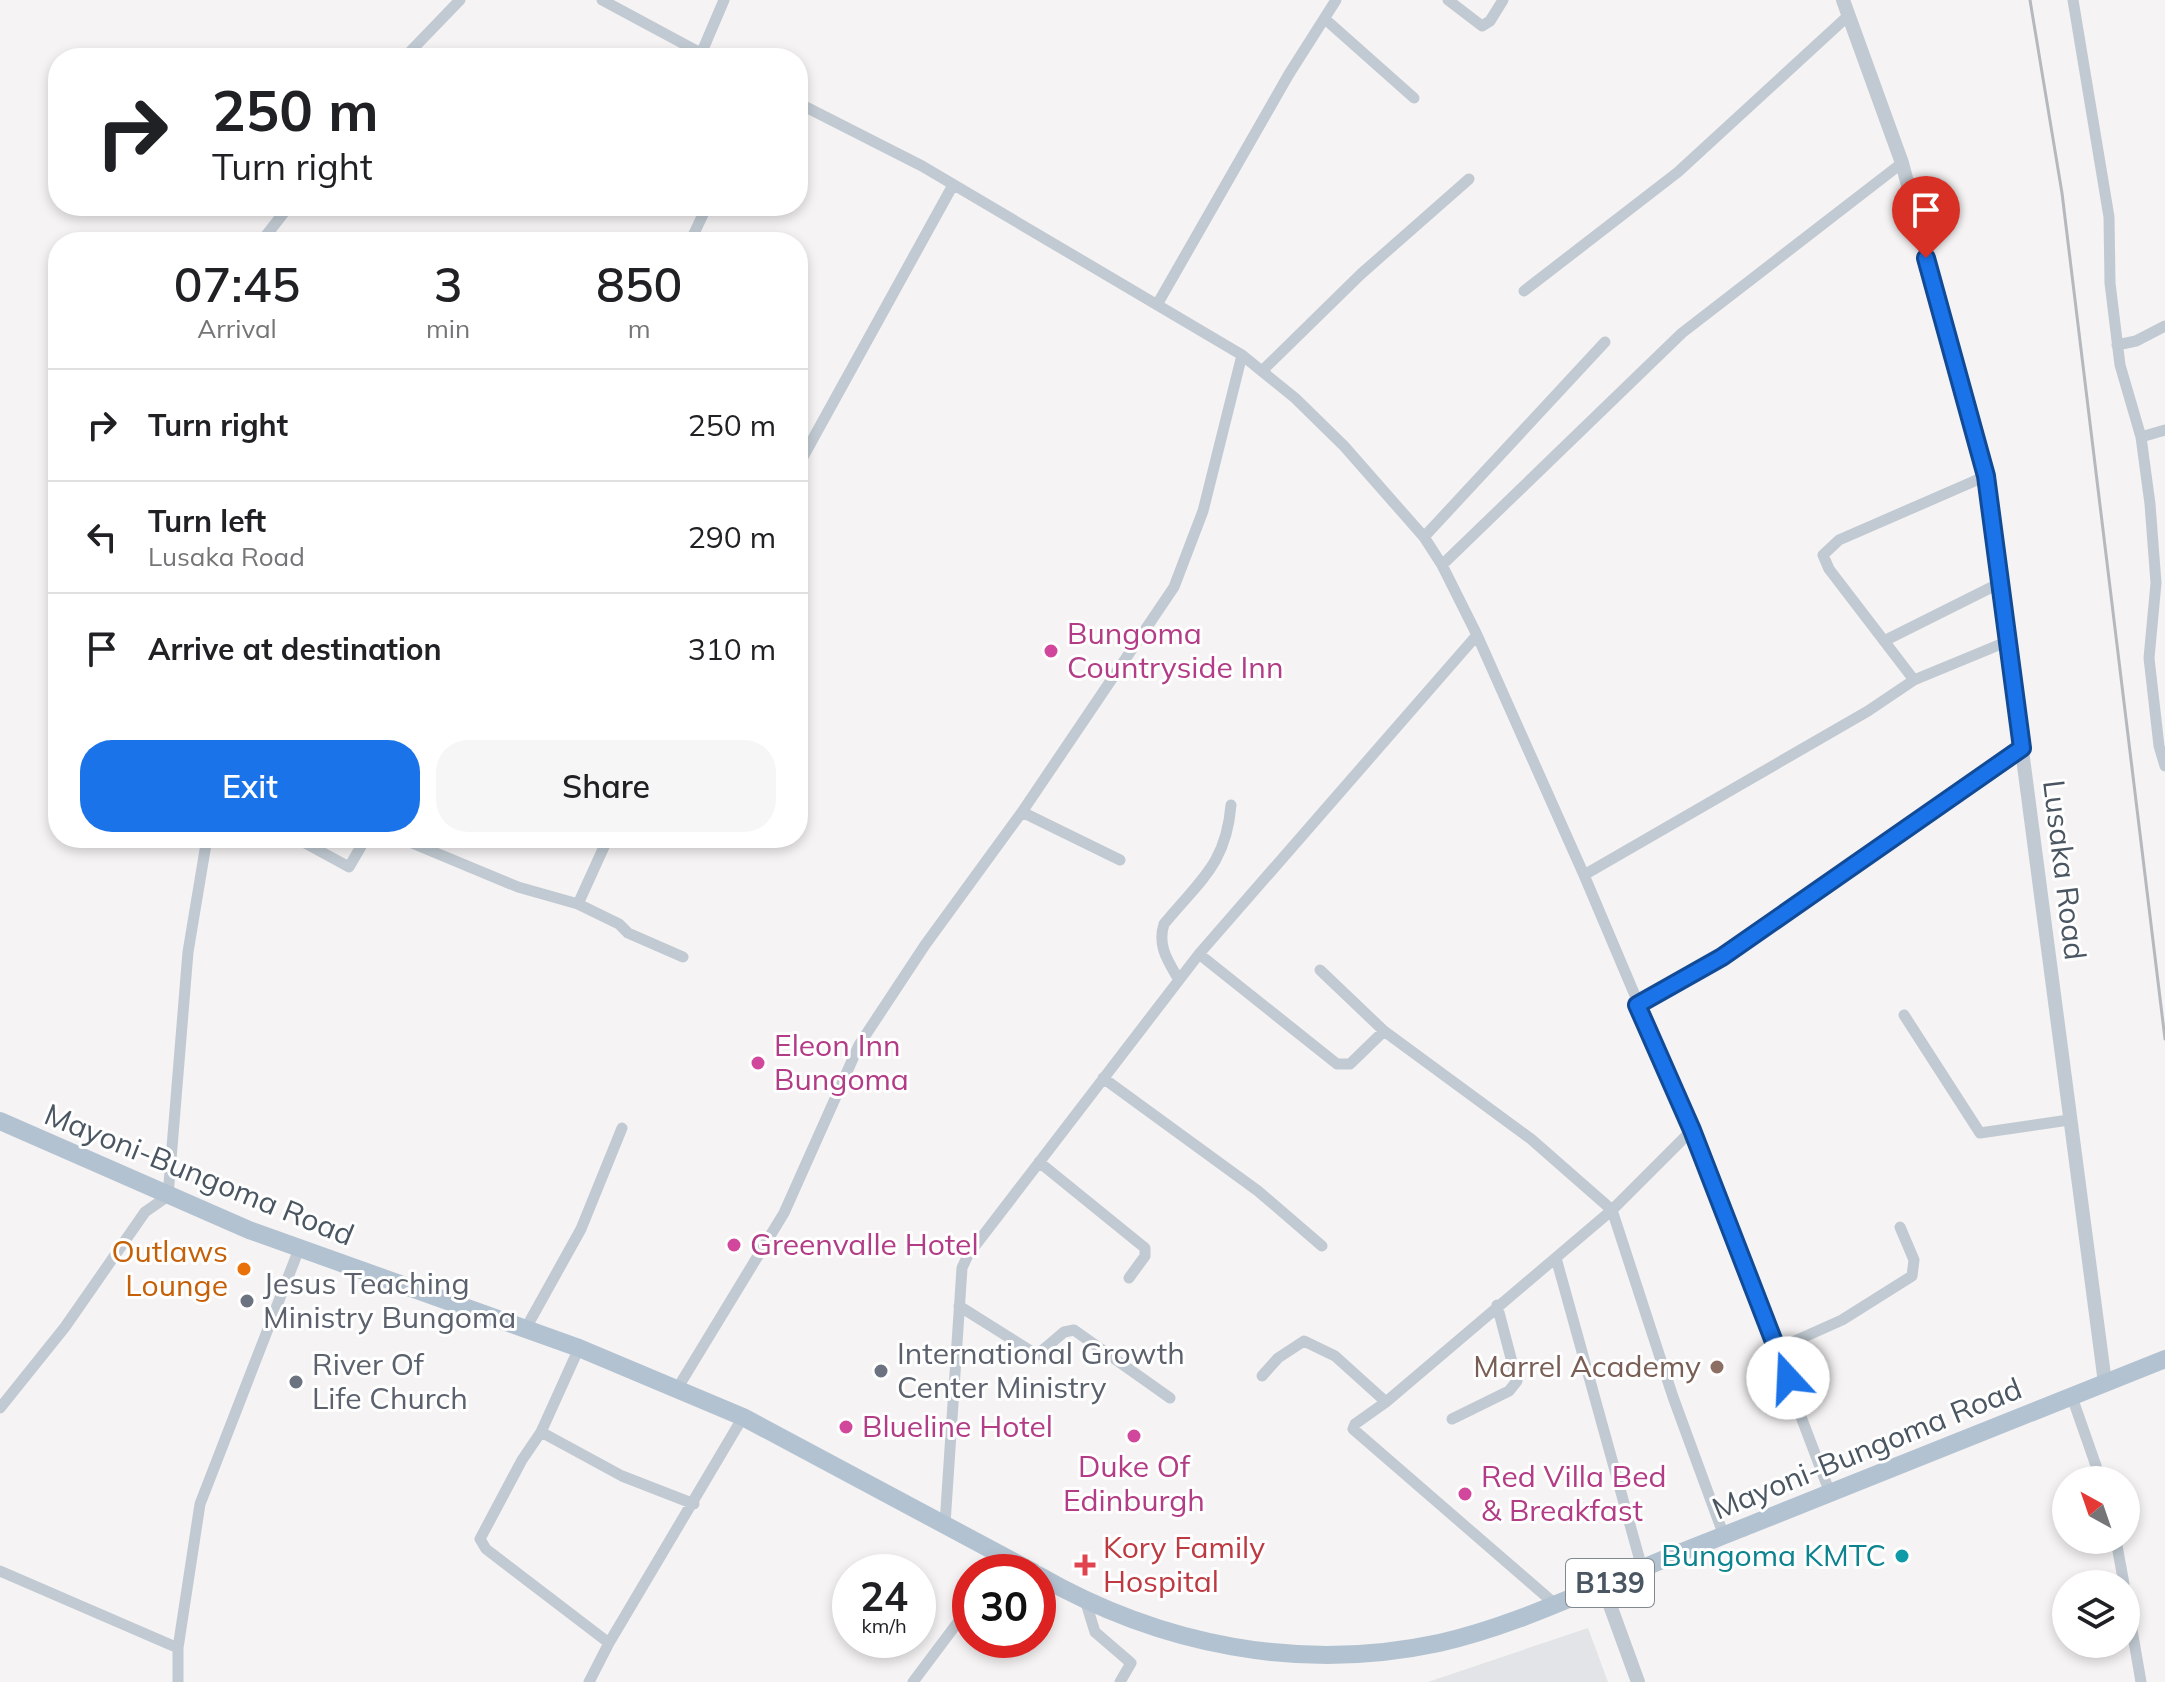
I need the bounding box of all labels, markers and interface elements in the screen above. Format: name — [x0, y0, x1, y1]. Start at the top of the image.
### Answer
text: 250 m — [212, 75, 379, 145]
icon: right — [80, 80, 184, 184]
text: Turn right — [212, 144, 373, 189]
pin — [1892, 176, 1960, 258]
icon: arrive — [1904, 188, 1948, 232]
text: 07:45 — [174, 254, 300, 314]
text: 3 — [434, 254, 462, 314]
text: 850 — [596, 254, 682, 314]
text: Arrival — [197, 312, 277, 345]
text: min — [426, 312, 470, 345]
text: m — [628, 312, 651, 345]
icon: right — [80, 403, 124, 447]
text: Turn right — [148, 406, 288, 444]
text: 250 m — [688, 406, 776, 444]
text: Turn left — [148, 502, 266, 540]
icon: left — [80, 515, 124, 559]
text: 290 m — [688, 518, 776, 556]
text: Lusaka Road — [148, 540, 305, 573]
place label: Bungoma Countryside Inn — [1067, 614, 1284, 686]
icon: arrive — [80, 627, 124, 671]
text: Arrive at destination — [148, 630, 442, 668]
text: 310 m — [688, 630, 776, 668]
marker: Bungoma Countryside Inn — [1042, 642, 1060, 660]
button: Exit — [80, 740, 420, 832]
button: Share — [436, 740, 776, 832]
street label: Lusaka Road — [2035, 778, 2095, 962]
place label: Eleon Inn Bungoma — [774, 1026, 909, 1098]
marker: Eleon Inn Bungoma — [749, 1054, 767, 1072]
street label: Mayoni-Bungoma Road — [39, 1095, 360, 1254]
place label: Greenvalle Hotel — [750, 1225, 979, 1263]
place label: Outlaws Lounge — [111, 1232, 228, 1304]
marker: Greenvalle Hotel — [725, 1236, 743, 1254]
marker: Outlaws Lounge — [235, 1260, 253, 1278]
place label: Jesus Teaching Ministry Bungoma — [263, 1264, 516, 1336]
marker: Jesus Teaching Ministry Bungoma — [238, 1292, 256, 1310]
place label: International Growth Center Ministry — [897, 1334, 1185, 1406]
position arrow — [1746, 1336, 1830, 1420]
place label: River Of Life Church — [312, 1345, 468, 1417]
place label: Marrel Academy — [1473, 1347, 1701, 1385]
marker: Marrel Academy — [1708, 1358, 1726, 1376]
marker: International Growth Center Ministry — [872, 1362, 890, 1380]
street label: Mayoni-Bungoma Road — [1706, 1369, 2027, 1528]
marker: River Of Life Church — [287, 1373, 305, 1391]
place label: Blueline Hotel — [862, 1407, 1053, 1445]
marker: Blueline Hotel — [837, 1418, 855, 1436]
marker: Duke Of Edinburgh — [1125, 1427, 1143, 1445]
place label: Duke Of Edinburgh — [1063, 1447, 1205, 1519]
place label: Red Villa Bed & Breakfast — [1481, 1457, 1666, 1529]
north arrow — [2052, 1466, 2140, 1554]
map controls — [2052, 1466, 2140, 1658]
marker: Red Villa Bed & Breakfast — [1456, 1485, 1474, 1503]
place label: Kory Family Hospital — [1103, 1528, 1265, 1600]
place label: Bungoma KMTC — [1661, 1536, 1886, 1574]
marker: Bungoma KMTC — [1893, 1547, 1911, 1565]
speed limit sign: 30 — [952, 1554, 1056, 1658]
marker: Kory Family Hospital — [1074, 1554, 1096, 1576]
road number: B139 — [1566, 1559, 1654, 1607]
button: layers — [2052, 1570, 2140, 1658]
text: 24 — [860, 1571, 908, 1621]
text: km/h — [861, 1613, 907, 1638]

